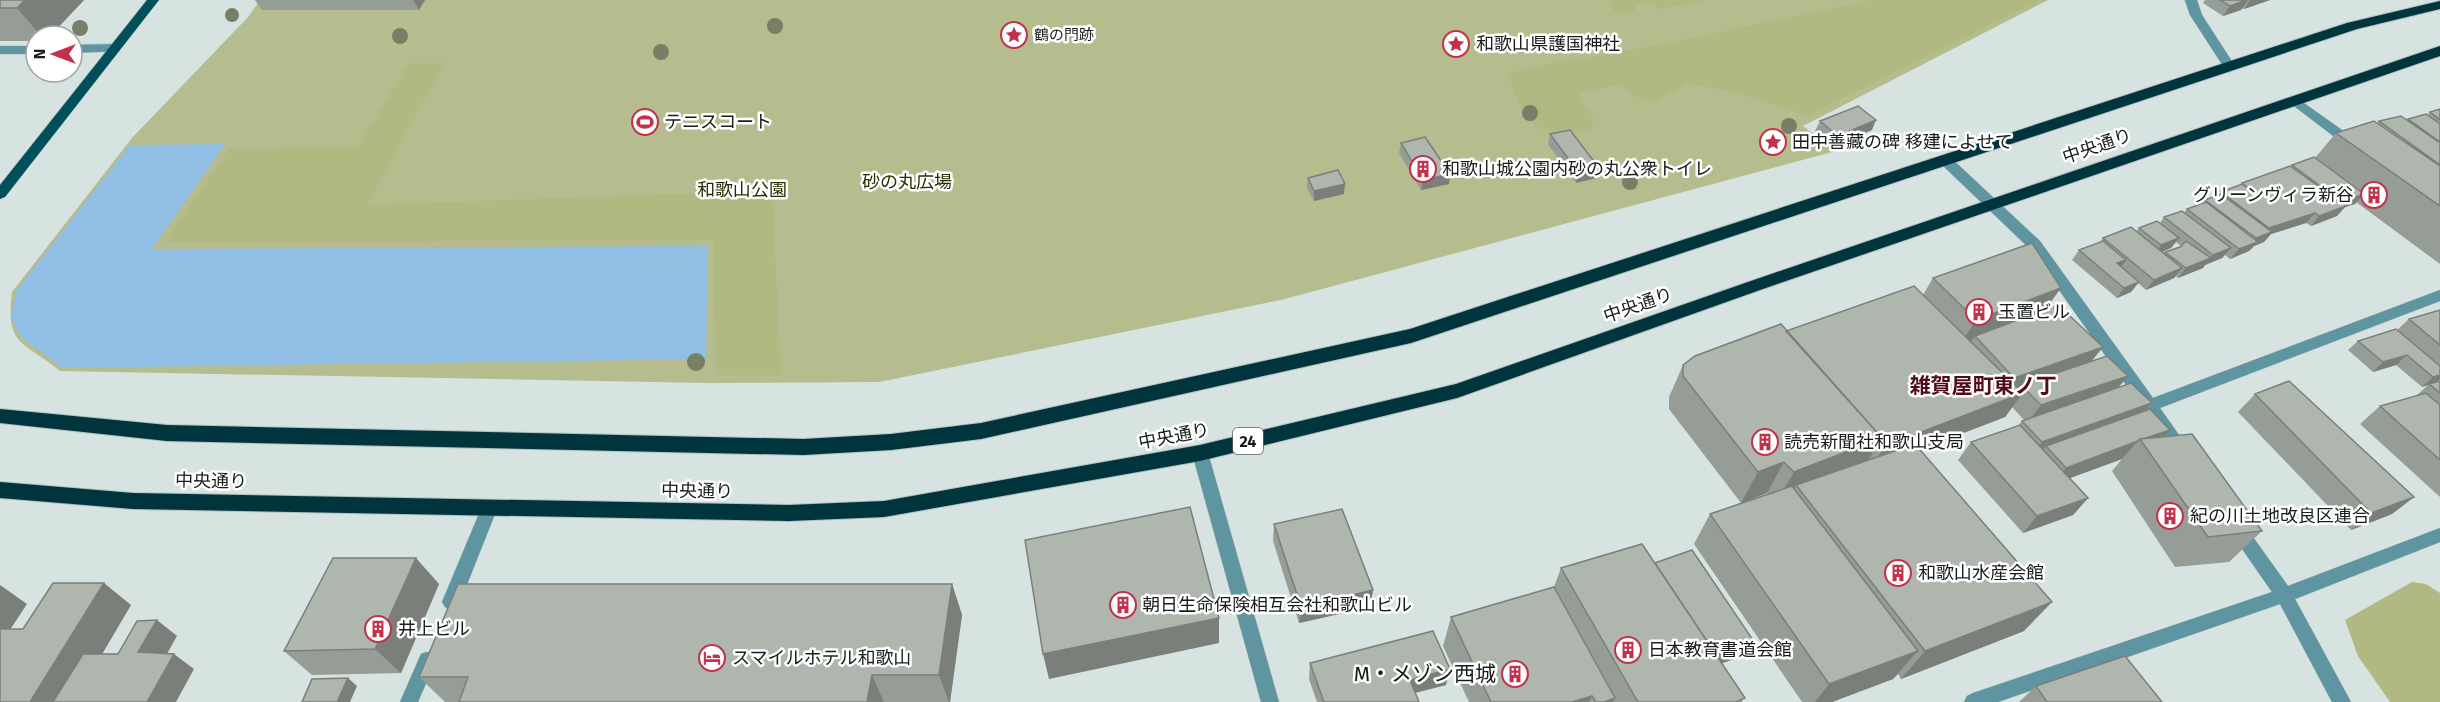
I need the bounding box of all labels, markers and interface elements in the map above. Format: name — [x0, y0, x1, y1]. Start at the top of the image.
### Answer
place icon: 鶴の門跡 — [999, 20, 1029, 50]
north arrow — [24, 24, 84, 84]
place label: 鶴の門跡 — [1034, 26, 1094, 44]
place icon: 和歌山県護国神社 — [1441, 29, 1471, 59]
place label: 和歌山県護国神社 — [1476, 33, 1620, 55]
text: N — [30, 49, 49, 59]
sports icon: テニスコート — [630, 107, 660, 137]
place label: テニスコート — [664, 111, 772, 133]
street label: 中央通り — [2059, 124, 2135, 168]
place icon: 田中善藏の碑 移建によせて — [1758, 127, 1788, 157]
place label: 田中善藏の碑 移建によせて — [1792, 131, 2013, 153]
building icon: 和歌山城公園内砂の丸公衆トイレ — [1408, 154, 1438, 184]
place label: 和歌山城公園内砂の丸公衆トイレ — [1442, 158, 1712, 180]
park label: 砂の丸広場 — [862, 171, 952, 193]
park label: 和歌山公園 — [697, 179, 787, 201]
building icon: グリーンヴィラ新谷 — [2359, 180, 2389, 210]
place label: グリーンヴィラ新谷 — [2193, 184, 2354, 206]
street label: 中央通り — [1600, 283, 1676, 327]
building icon: 玉置ビル — [1964, 297, 1994, 327]
place label: 玉置ビル — [1998, 301, 2070, 323]
district label: 雑賀屋町東ノ丁 — [1910, 373, 2057, 399]
street label: 中央通り — [1137, 418, 1211, 454]
building icon: 読売新聞社和歌山支局 — [1750, 427, 1780, 457]
road number: 24 — [1233, 428, 1263, 454]
place label: 読売新聞社和歌山支局 — [1784, 431, 1964, 453]
street label: 中央通り — [175, 469, 247, 493]
street label: 中央通り — [661, 479, 733, 503]
building icon: 紀の川土地改良区連合 — [2155, 501, 2185, 531]
place label: 紀の川土地改良区連合 — [2190, 505, 2370, 527]
building icon: 和歌山水産会館 — [1883, 558, 1913, 588]
place label: 和歌山水産会館 — [1918, 562, 2044, 584]
building icon: 朝日生命保険相互会社和歌山ビル — [1108, 590, 1138, 620]
place label: 朝日生命保険相互会社和歌山ビル — [1142, 594, 1412, 616]
building icon: 井上ビル — [363, 614, 393, 644]
place label: 井上ビル — [398, 618, 470, 640]
building icon: 日本教育書道会館 — [1613, 635, 1643, 665]
place label: 日本教育書道会館 — [1648, 639, 1792, 661]
hotel icon: スマイルホテル和歌山 — [697, 643, 727, 673]
place label: スマイルホテル和歌山 — [732, 647, 911, 669]
building icon: M・メゾン西城 — [1500, 659, 1530, 689]
place label: M・メゾン西城 — [1354, 661, 1496, 687]

